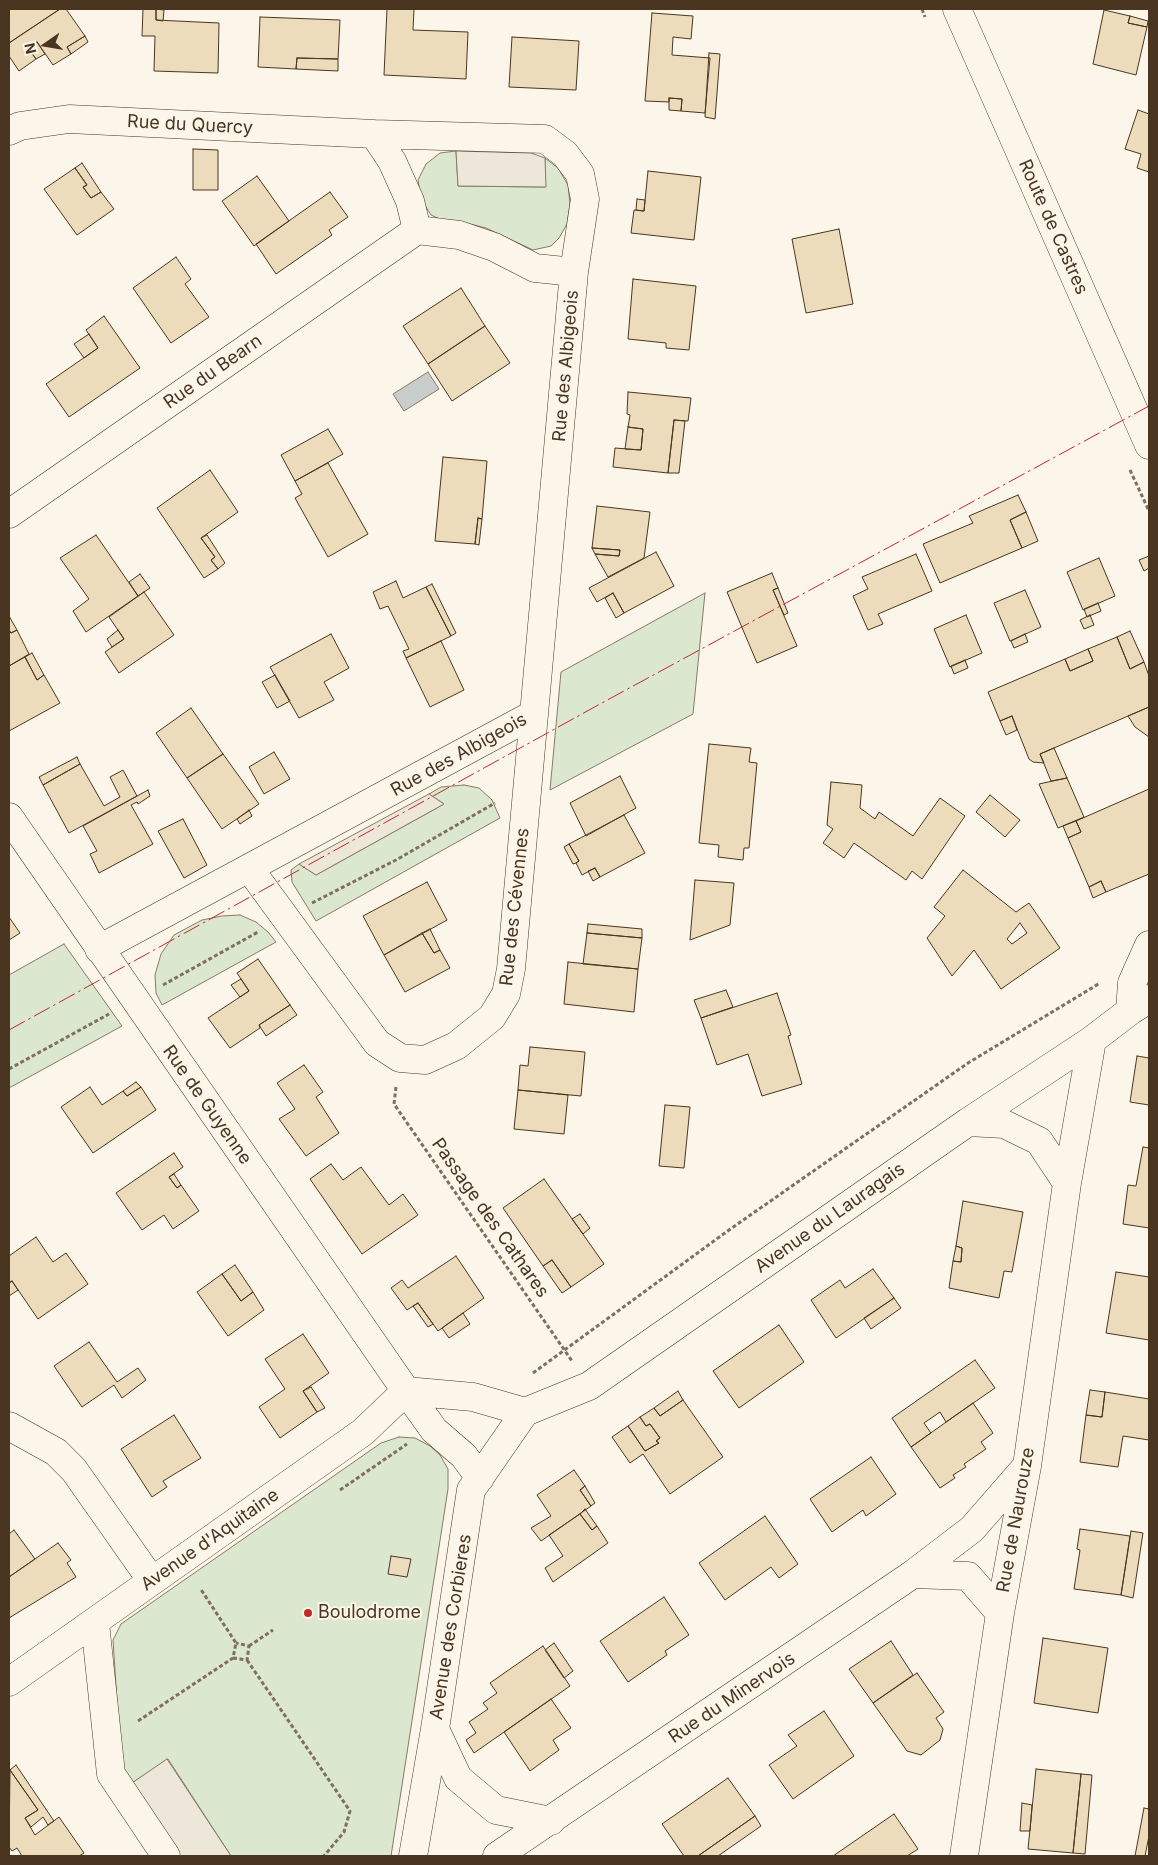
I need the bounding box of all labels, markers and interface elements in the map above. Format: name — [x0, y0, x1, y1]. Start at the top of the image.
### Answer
north arrow — [20, 20, 70, 70]
text: N — [20, 41, 39, 56]
street label: Rue du Quercy — [127, 111, 253, 139]
street label: Route de Castres — [1013, 156, 1093, 298]
street label: Rue des Albigeois — [549, 289, 583, 443]
street label: Rue du Bearn — [160, 330, 266, 414]
street label: Rue des Albigeois — [387, 709, 531, 801]
street label: Rue des Cévennes — [496, 827, 534, 987]
street label: Rue de Guyenne — [158, 1041, 256, 1169]
street label: Passage des Cathares — [427, 1134, 553, 1302]
street label: Avenue du Lauragais — [751, 1158, 909, 1278]
street label: Rue de Naurouze — [993, 1446, 1039, 1594]
street label: Avenue d'Aquitaine — [137, 1484, 283, 1596]
street label: Avenue des Corbieres — [426, 1533, 476, 1721]
place label: Boulodrome — [318, 1602, 421, 1624]
marker: Boulodrome — [302, 1607, 314, 1619]
street label: Rue du Minervois — [665, 1648, 799, 1748]

